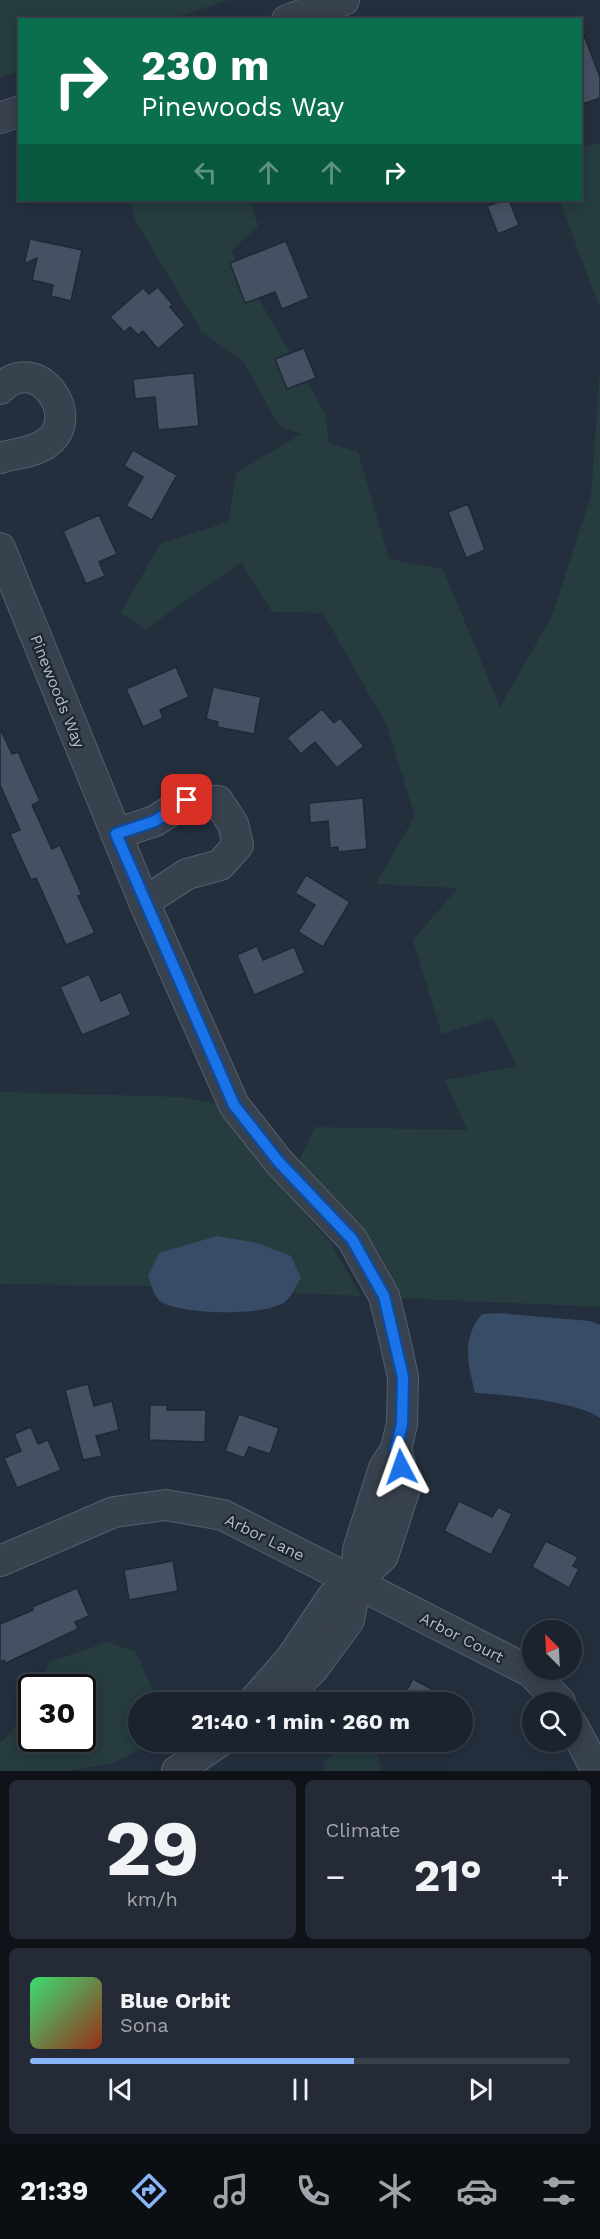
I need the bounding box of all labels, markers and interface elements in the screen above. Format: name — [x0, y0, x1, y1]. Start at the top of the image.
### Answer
text: 230 m — [141, 41, 270, 90]
icon: right — [42, 42, 120, 120]
text: Pinewoods Way — [141, 91, 344, 123]
icon: left — [189, 156, 222, 189]
icon: ahead — [252, 156, 285, 189]
icon: ahead — [315, 156, 348, 189]
icon: right — [378, 156, 411, 189]
street label: Pinewoods Way — [26, 632, 89, 751]
pin — [161, 774, 212, 825]
icon: arrive — [170, 783, 203, 816]
position arrow — [369, 1435, 433, 1499]
street label: Arbor Lane — [222, 1510, 308, 1565]
street label: Arbor Court — [417, 1608, 507, 1667]
north arrow — [522, 1620, 582, 1680]
map controls — [522, 1620, 582, 1752]
speed limit sign: 30 — [18, 1674, 96, 1752]
button: search — [522, 1692, 582, 1752]
text: 21:40 · 1 min · 260 m — [191, 1709, 410, 1734]
text: 29 — [105, 1802, 200, 1894]
text: Climate — [326, 1818, 401, 1842]
text: 21° — [414, 1849, 482, 1902]
text: − — [326, 1857, 345, 1896]
text: + — [550, 1857, 570, 1896]
text: km/h — [126, 1887, 178, 1911]
text: Blue Orbit — [120, 1988, 230, 2013]
text: Sona — [120, 2013, 169, 2037]
icon: previous — [104, 2073, 137, 2106]
icon: pause — [284, 2073, 317, 2106]
icon: next — [464, 2073, 497, 2106]
icon: directions — [128, 2170, 170, 2212]
icon: music — [210, 2170, 252, 2212]
icon: phone — [292, 2170, 334, 2212]
icon: climate — [374, 2170, 416, 2212]
icon: car — [456, 2170, 498, 2212]
icon: filters — [538, 2170, 580, 2212]
text: 21:39 — [20, 2175, 88, 2207]

